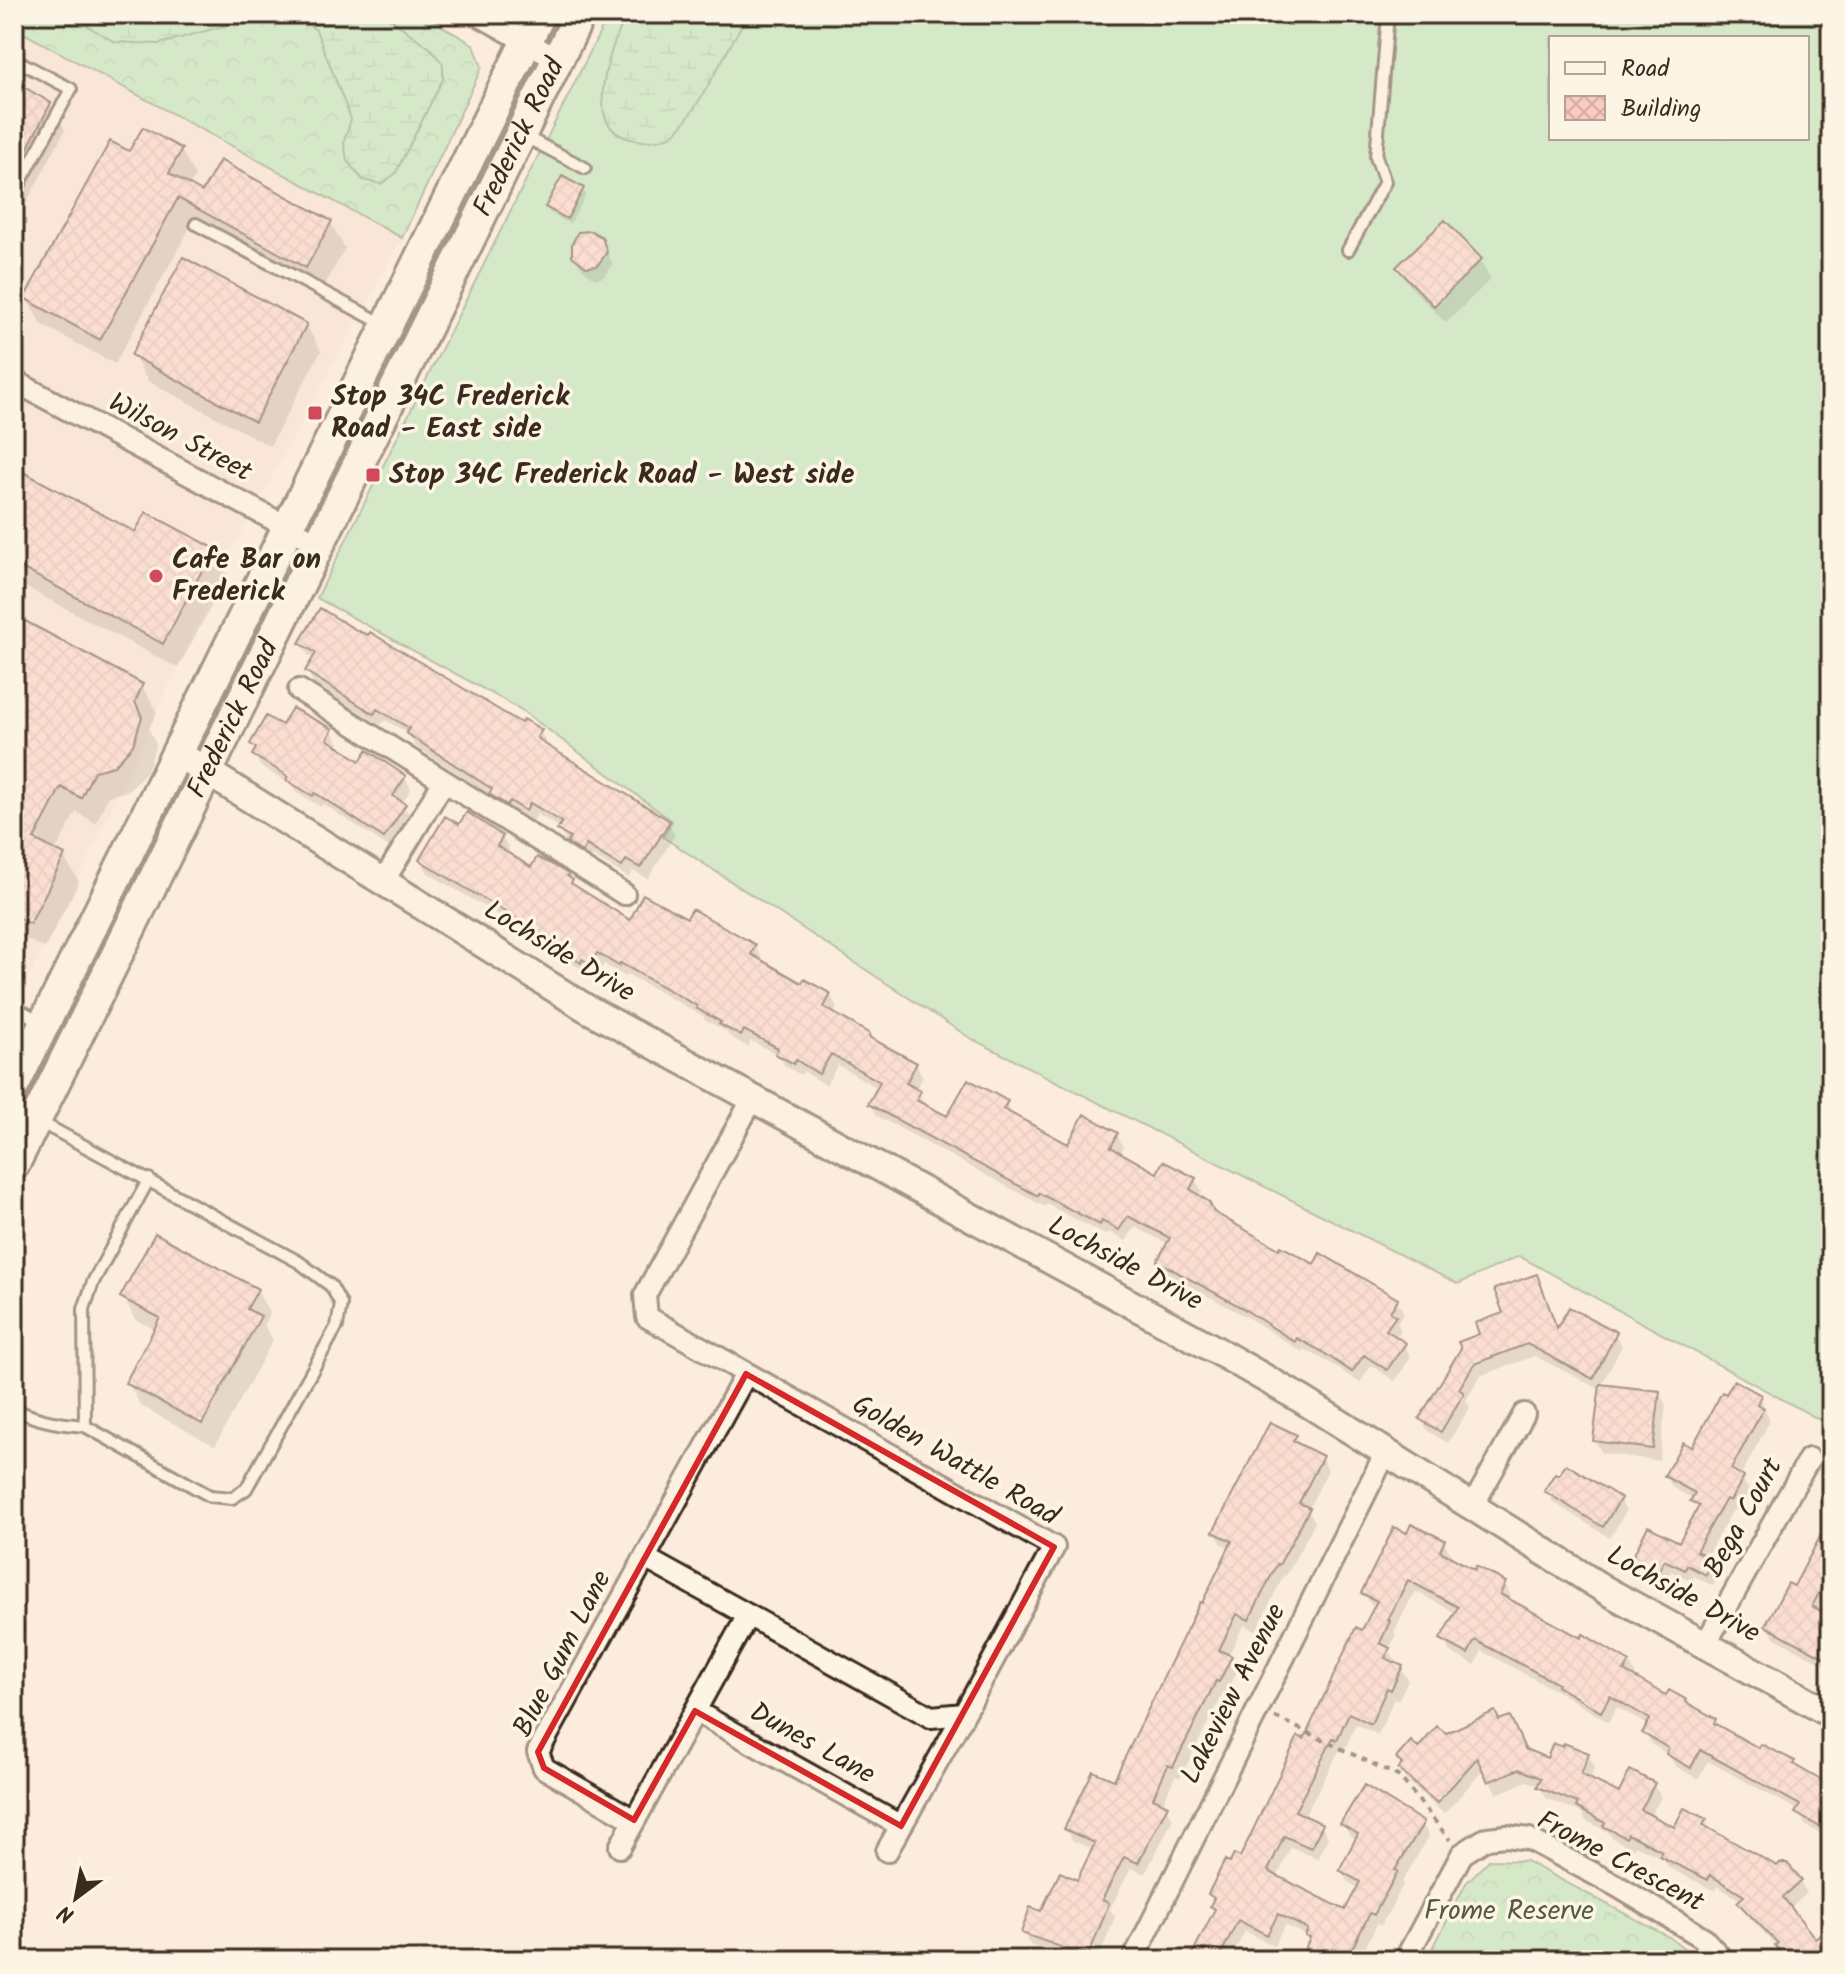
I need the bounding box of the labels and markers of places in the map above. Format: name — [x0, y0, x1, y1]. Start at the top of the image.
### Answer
place label: Stop 34C Frederick Road - East side — [331, 375, 570, 452]
marker: Stop 34C Frederick Road - East side — [306, 404, 324, 422]
place label: Stop 34C Frederick Road - West side — [389, 453, 855, 498]
marker: Stop 34C Frederick Road - West side — [364, 466, 382, 484]
place label: Cafe Bar on Frederick — [172, 538, 321, 615]
marker: Cafe Bar on Frederick — [147, 567, 165, 585]

